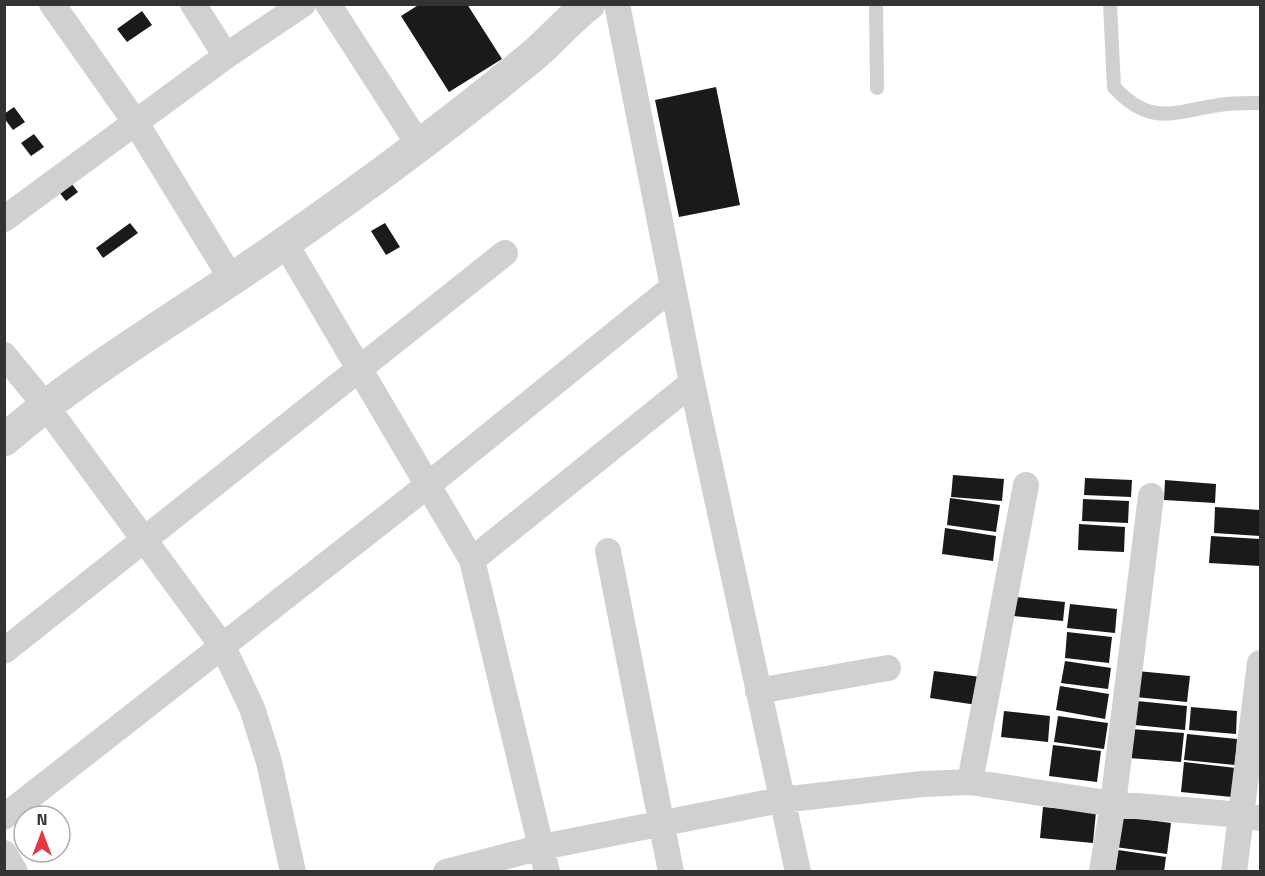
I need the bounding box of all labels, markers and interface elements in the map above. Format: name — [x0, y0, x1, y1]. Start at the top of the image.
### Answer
north arrow — [12, 804, 72, 864]
text: N — [36, 807, 48, 831]

